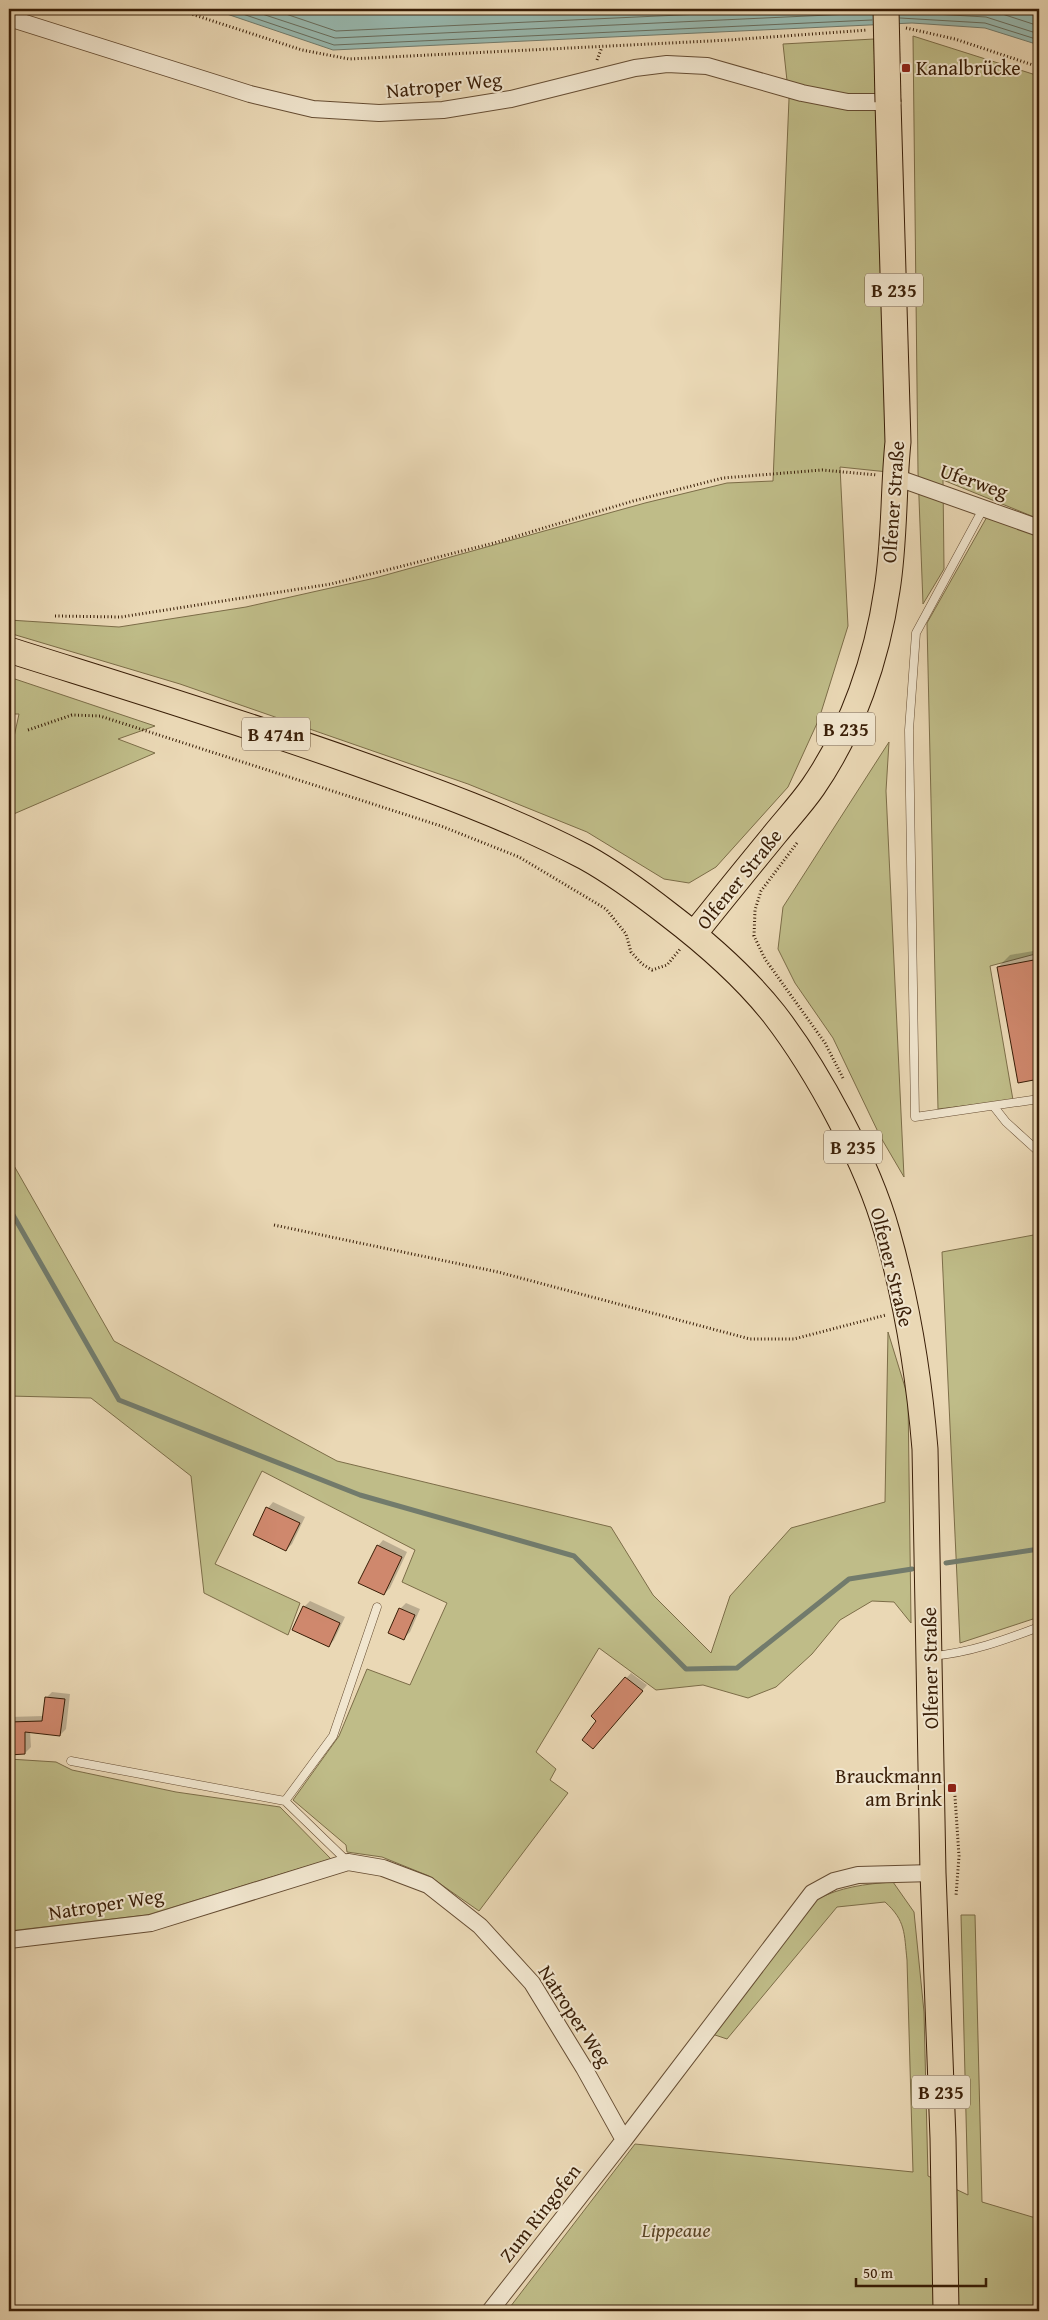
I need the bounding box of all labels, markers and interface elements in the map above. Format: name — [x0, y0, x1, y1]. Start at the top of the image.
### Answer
place label: Kanalbrücke — [916, 53, 1021, 82]
marker: Kanalbrücke — [900, 62, 912, 74]
street label: Natroper Weg — [385, 64, 503, 105]
road number: B 235 — [865, 274, 923, 306]
street label: Olfener Straße — [874, 440, 911, 564]
street label: Uferweg — [936, 455, 1012, 506]
road number: B 235 — [817, 712, 875, 746]
road number: B 474n — [242, 718, 310, 751]
street label: Olfener Straße — [689, 822, 788, 935]
road number: B 235 — [824, 1130, 882, 1164]
street label: Olfener Straße — [864, 1204, 921, 1330]
street label: Olfener Straße — [914, 1607, 945, 1729]
place label: Brauckmann am Brink — [835, 1761, 943, 1813]
marker: Brauckmann am Brink — [946, 1782, 958, 1794]
street label: Natroper Weg — [46, 1880, 166, 1927]
street label: Natroper Weg — [532, 1959, 619, 2072]
road number: B 235 — [912, 2076, 970, 2108]
street label: Zum Ringofen — [492, 2157, 587, 2268]
park label: Lippeaue — [640, 2215, 711, 2244]
scale bar — [856, 2255, 986, 2287]
text: 50 m — [863, 2262, 894, 2283]

